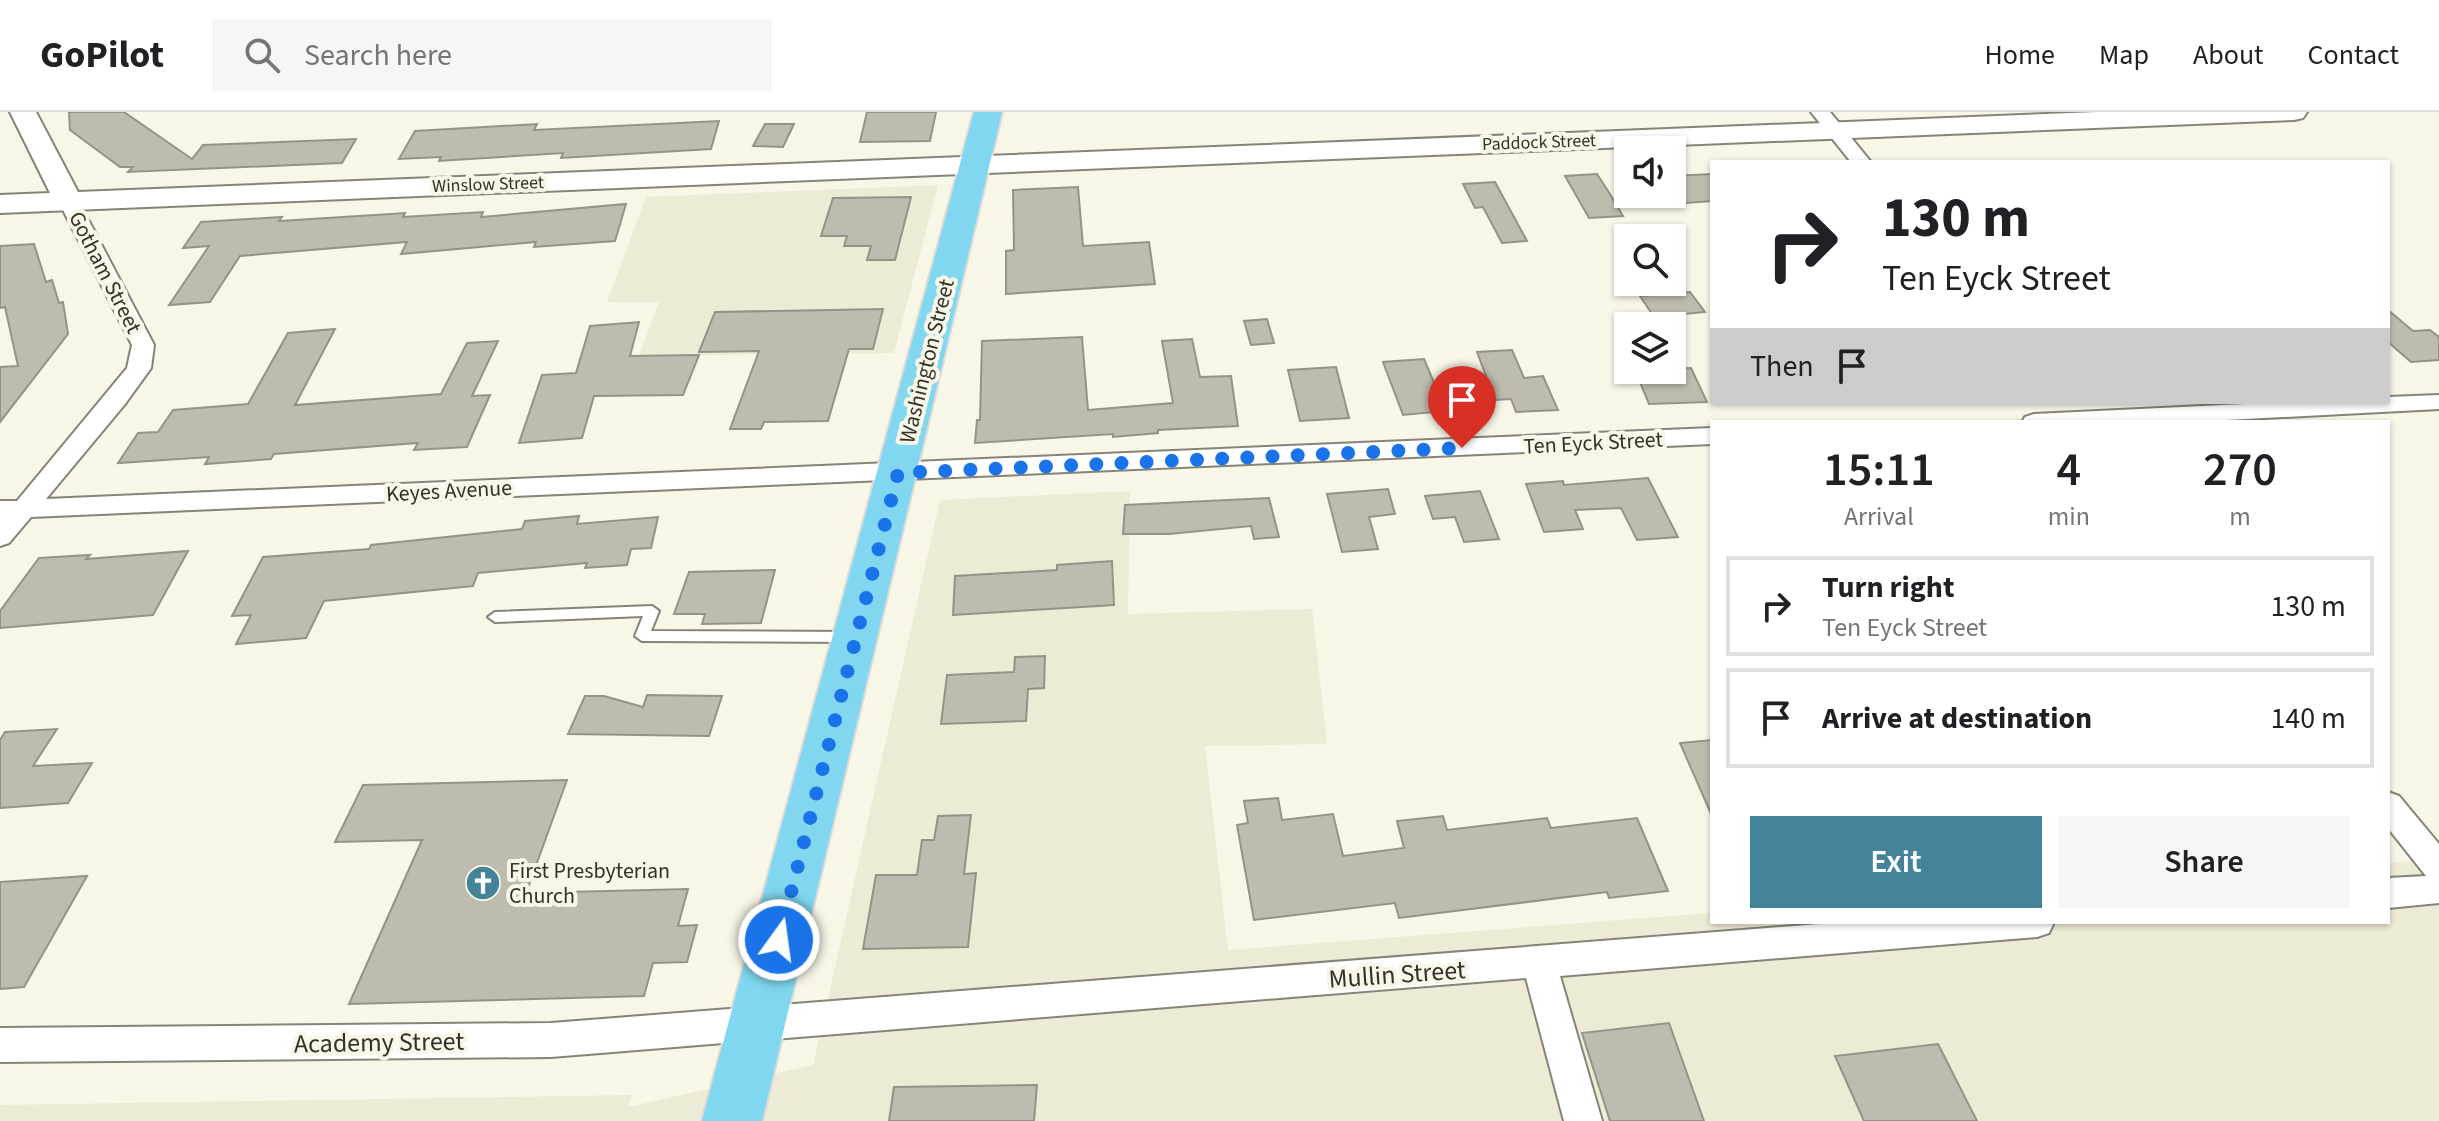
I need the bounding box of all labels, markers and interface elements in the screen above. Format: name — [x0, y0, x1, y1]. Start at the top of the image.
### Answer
search box — [212, 19, 772, 91]
text: GoPilot — [40, 28, 164, 82]
icon: search — [240, 33, 284, 77]
text: Search here — [304, 34, 452, 77]
text: Home — [1984, 35, 2055, 75]
text: Map — [2099, 35, 2149, 75]
text: About — [2193, 35, 2264, 75]
text: Contact — [2308, 35, 2399, 75]
street label: Paddock Street — [1482, 128, 1596, 157]
map controls — [1614, 136, 1686, 384]
button: sound — [1614, 136, 1686, 208]
street label: Winslow Street — [432, 170, 544, 199]
text: 130 m — [1882, 179, 2030, 258]
icon: right — [1750, 192, 1854, 296]
street label: Gotham Street — [61, 206, 150, 340]
button: search — [1614, 224, 1686, 296]
text: Ten Eyck Street — [1882, 253, 2111, 304]
street label: Washington Street — [891, 275, 963, 447]
button: layers — [1614, 312, 1686, 384]
icon: arrive — [1830, 344, 1874, 388]
text: Then — [1750, 345, 1814, 388]
pin — [1428, 366, 1496, 448]
icon: arrive — [1440, 378, 1484, 422]
street label: Ten Eyck Street — [1522, 423, 1664, 463]
text: 15:11 — [1823, 436, 1935, 504]
text: 4 — [2057, 436, 2081, 504]
text: 270 — [2203, 436, 2277, 504]
street label: Keyes Avenue — [385, 472, 513, 510]
text: Arrival — [1844, 498, 1914, 535]
text: min — [2048, 498, 2090, 535]
text: m — [2229, 498, 2251, 535]
text: Turn right — [1822, 566, 1954, 609]
icon: right — [1754, 584, 1798, 628]
text: 130 m — [2270, 585, 2346, 628]
text: Ten Eyck Street — [1822, 609, 1987, 646]
icon: arrive — [1754, 696, 1798, 740]
text: Arrive at destination — [1822, 697, 2092, 740]
text: 140 m — [2270, 697, 2346, 740]
button: Exit — [1750, 816, 2042, 908]
button: Share — [2058, 816, 2350, 908]
place label: First Presbyterian Church — [509, 855, 670, 912]
church icon: First Presbyterian Church — [464, 864, 502, 902]
position arrow — [737, 898, 821, 982]
street label: Mullin Street — [1327, 951, 1467, 998]
street label: Academy Street — [294, 1023, 465, 1062]

